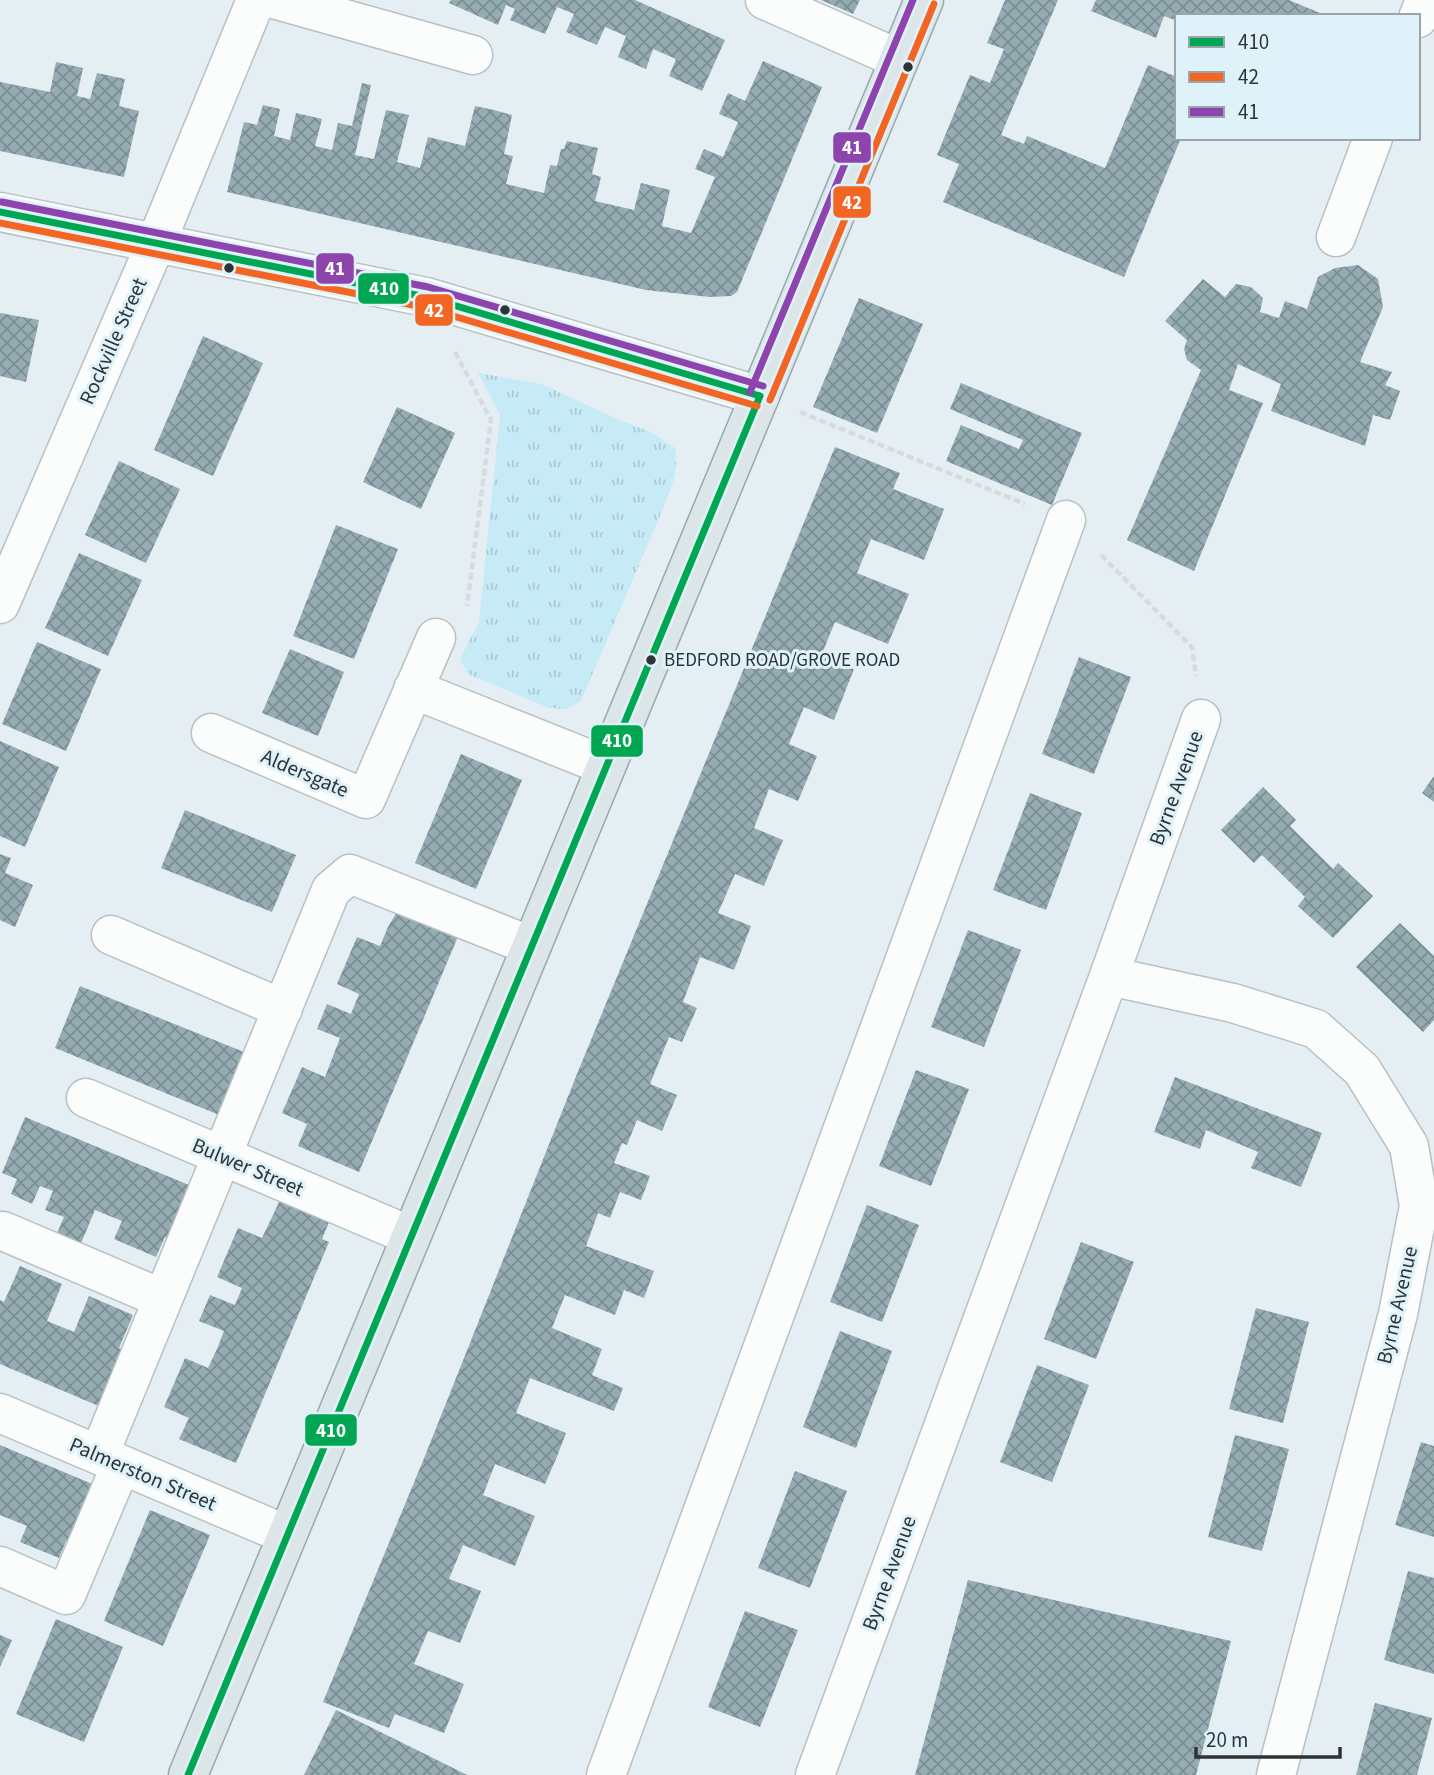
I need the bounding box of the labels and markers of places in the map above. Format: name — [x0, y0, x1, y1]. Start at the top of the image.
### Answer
unlabelled marker — [901, 60, 915, 74]
unlabelled marker — [222, 261, 236, 275]
unlabelled marker — [498, 303, 512, 317]
place label: BEDFORD ROAD/GROVE ROAD — [664, 647, 900, 674]
marker: BEDFORD ROAD/GROVE ROAD — [644, 653, 658, 667]

